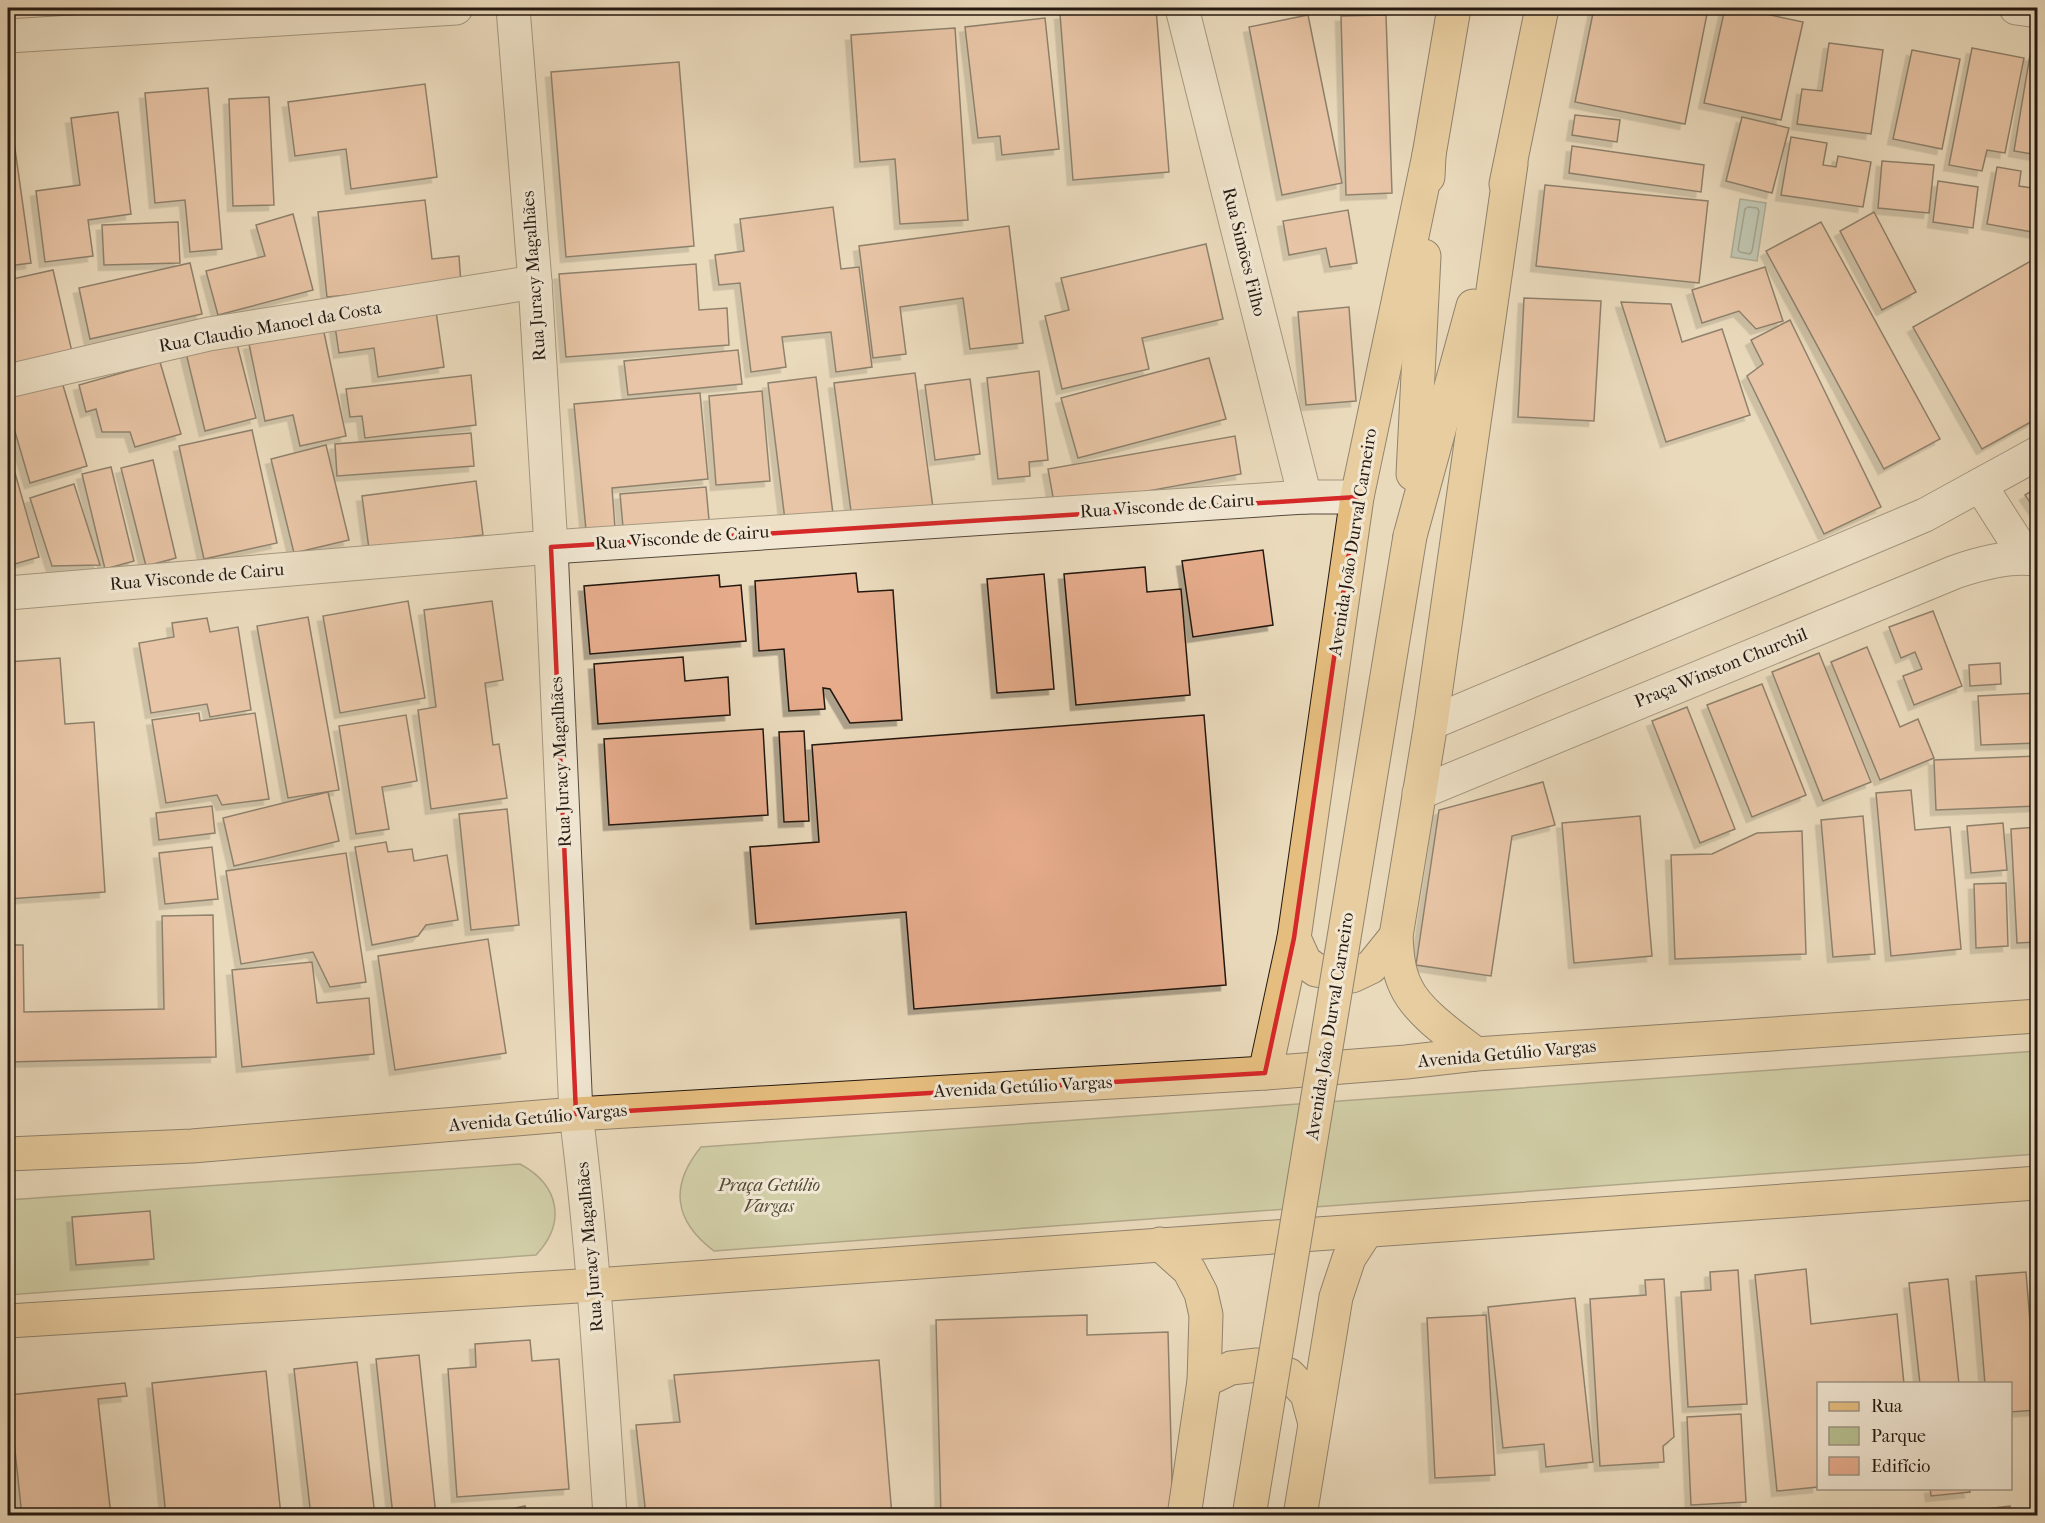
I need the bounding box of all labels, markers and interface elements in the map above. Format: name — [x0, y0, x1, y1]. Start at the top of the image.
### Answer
street label: Rua Simões Filho — [1218, 185, 1270, 319]
street label: Rua Juracy Magalhães — [518, 190, 550, 362]
street label: Rua Claudio Manoel da Costa — [157, 297, 383, 357]
street label: Avenida João Durval Carneiro — [1324, 427, 1381, 658]
street label: Rua Visconde de Cairu — [1079, 489, 1255, 523]
street label: Rua Visconde de Cairu — [594, 521, 770, 555]
street label: Rua Visconde de Cairu — [109, 559, 285, 595]
street label: Praça Winston Churchil — [1631, 624, 1811, 712]
street label: Rua Juracy Magalhães — [546, 676, 576, 848]
street label: Avenida João Durval Carneiro — [1301, 911, 1358, 1142]
street label: Avenida Getúlio Vargas — [1416, 1036, 1597, 1072]
street label: Avenida Getúlio Vargas — [932, 1072, 1113, 1102]
street label: Avenida Getúlio Vargas — [447, 1100, 628, 1136]
street label: Rua Juracy Magalhães — [572, 1161, 608, 1333]
park label: Praça Getúlio Vargas — [717, 1175, 820, 1217]
legend — [1817, 1382, 2012, 1490]
text: Rua — [1871, 1396, 1903, 1417]
text: Parque — [1871, 1426, 1926, 1447]
text: Edifício — [1871, 1456, 1930, 1477]

